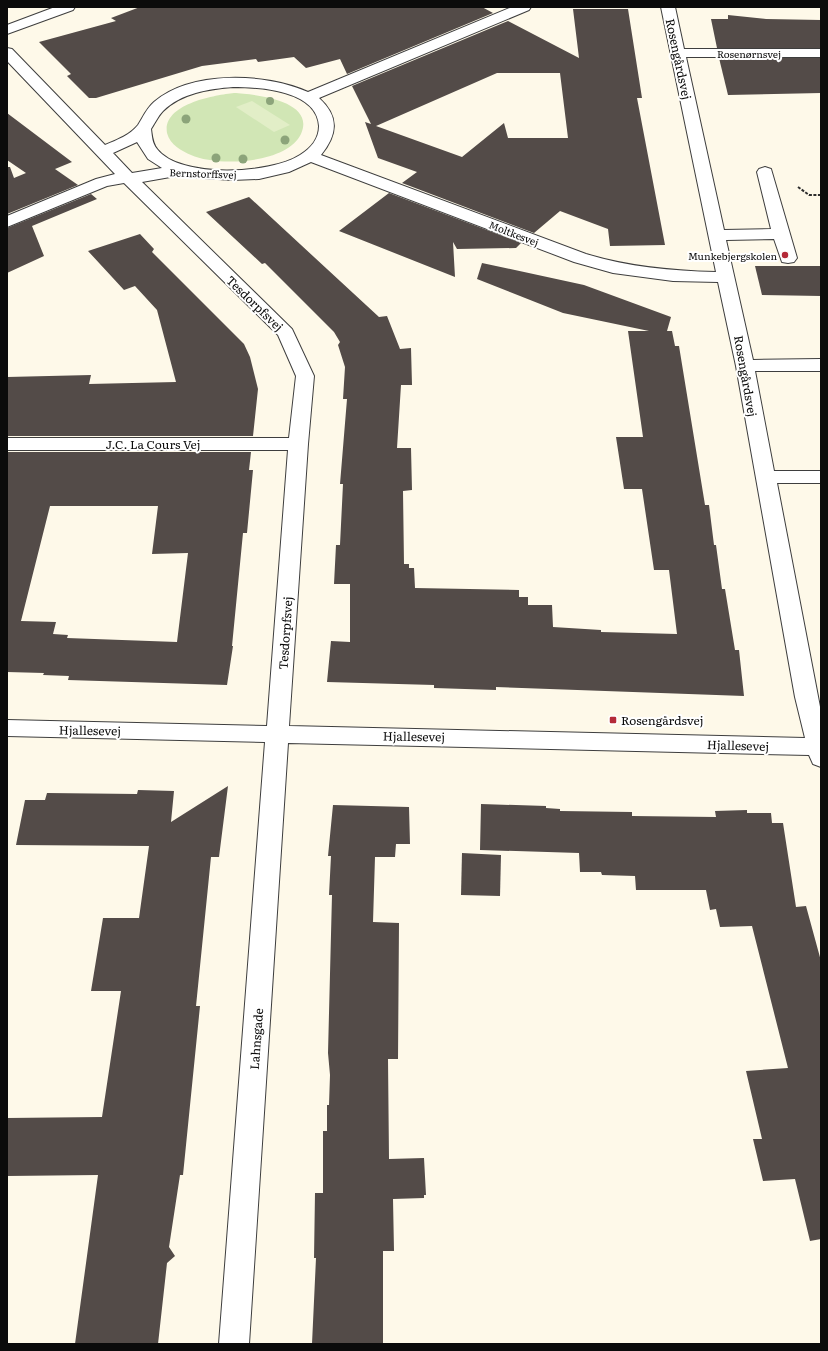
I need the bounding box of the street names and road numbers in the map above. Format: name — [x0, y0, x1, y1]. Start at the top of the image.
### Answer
street label: Rosengårdsvej — [662, 17, 696, 101]
street label: Rosenørnsvej — [717, 46, 781, 61]
street label: Bernstorffsvej — [169, 164, 237, 182]
street label: Moltkesvej — [487, 217, 541, 249]
street label: Tesdorpfsvej — [222, 271, 288, 335]
street label: Rosengårdsvej — [730, 334, 762, 418]
street label: J.C. La Cours Vej — [106, 435, 200, 453]
street label: Tesdorpfsvej — [273, 596, 297, 670]
street label: Hjallesevej — [59, 720, 121, 740]
street label: Hjallesevej — [383, 726, 445, 746]
street label: Hjallesevej — [707, 735, 769, 755]
street label: Lahnsgade — [245, 1008, 267, 1070]

